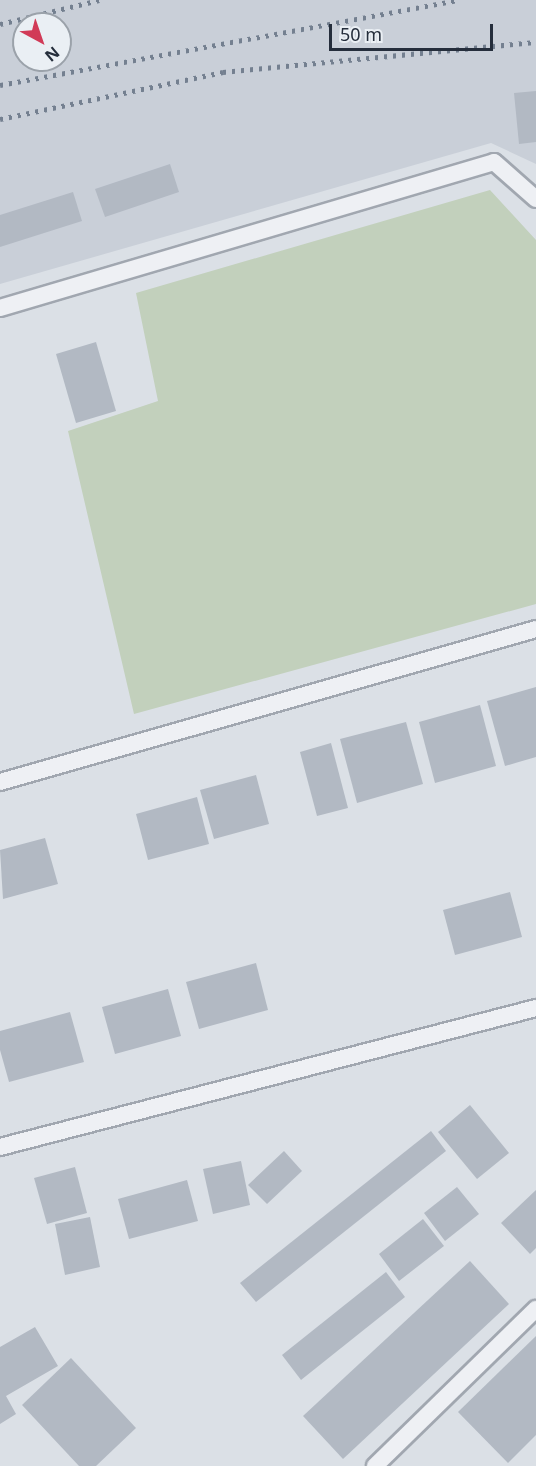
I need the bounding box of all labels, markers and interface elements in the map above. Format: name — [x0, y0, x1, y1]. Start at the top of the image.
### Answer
north arrow — [12, 12, 72, 72]
scale bar — [332, 12, 496, 50]
text: 50 m — [340, 22, 382, 46]
text: N — [40, 42, 64, 67]

